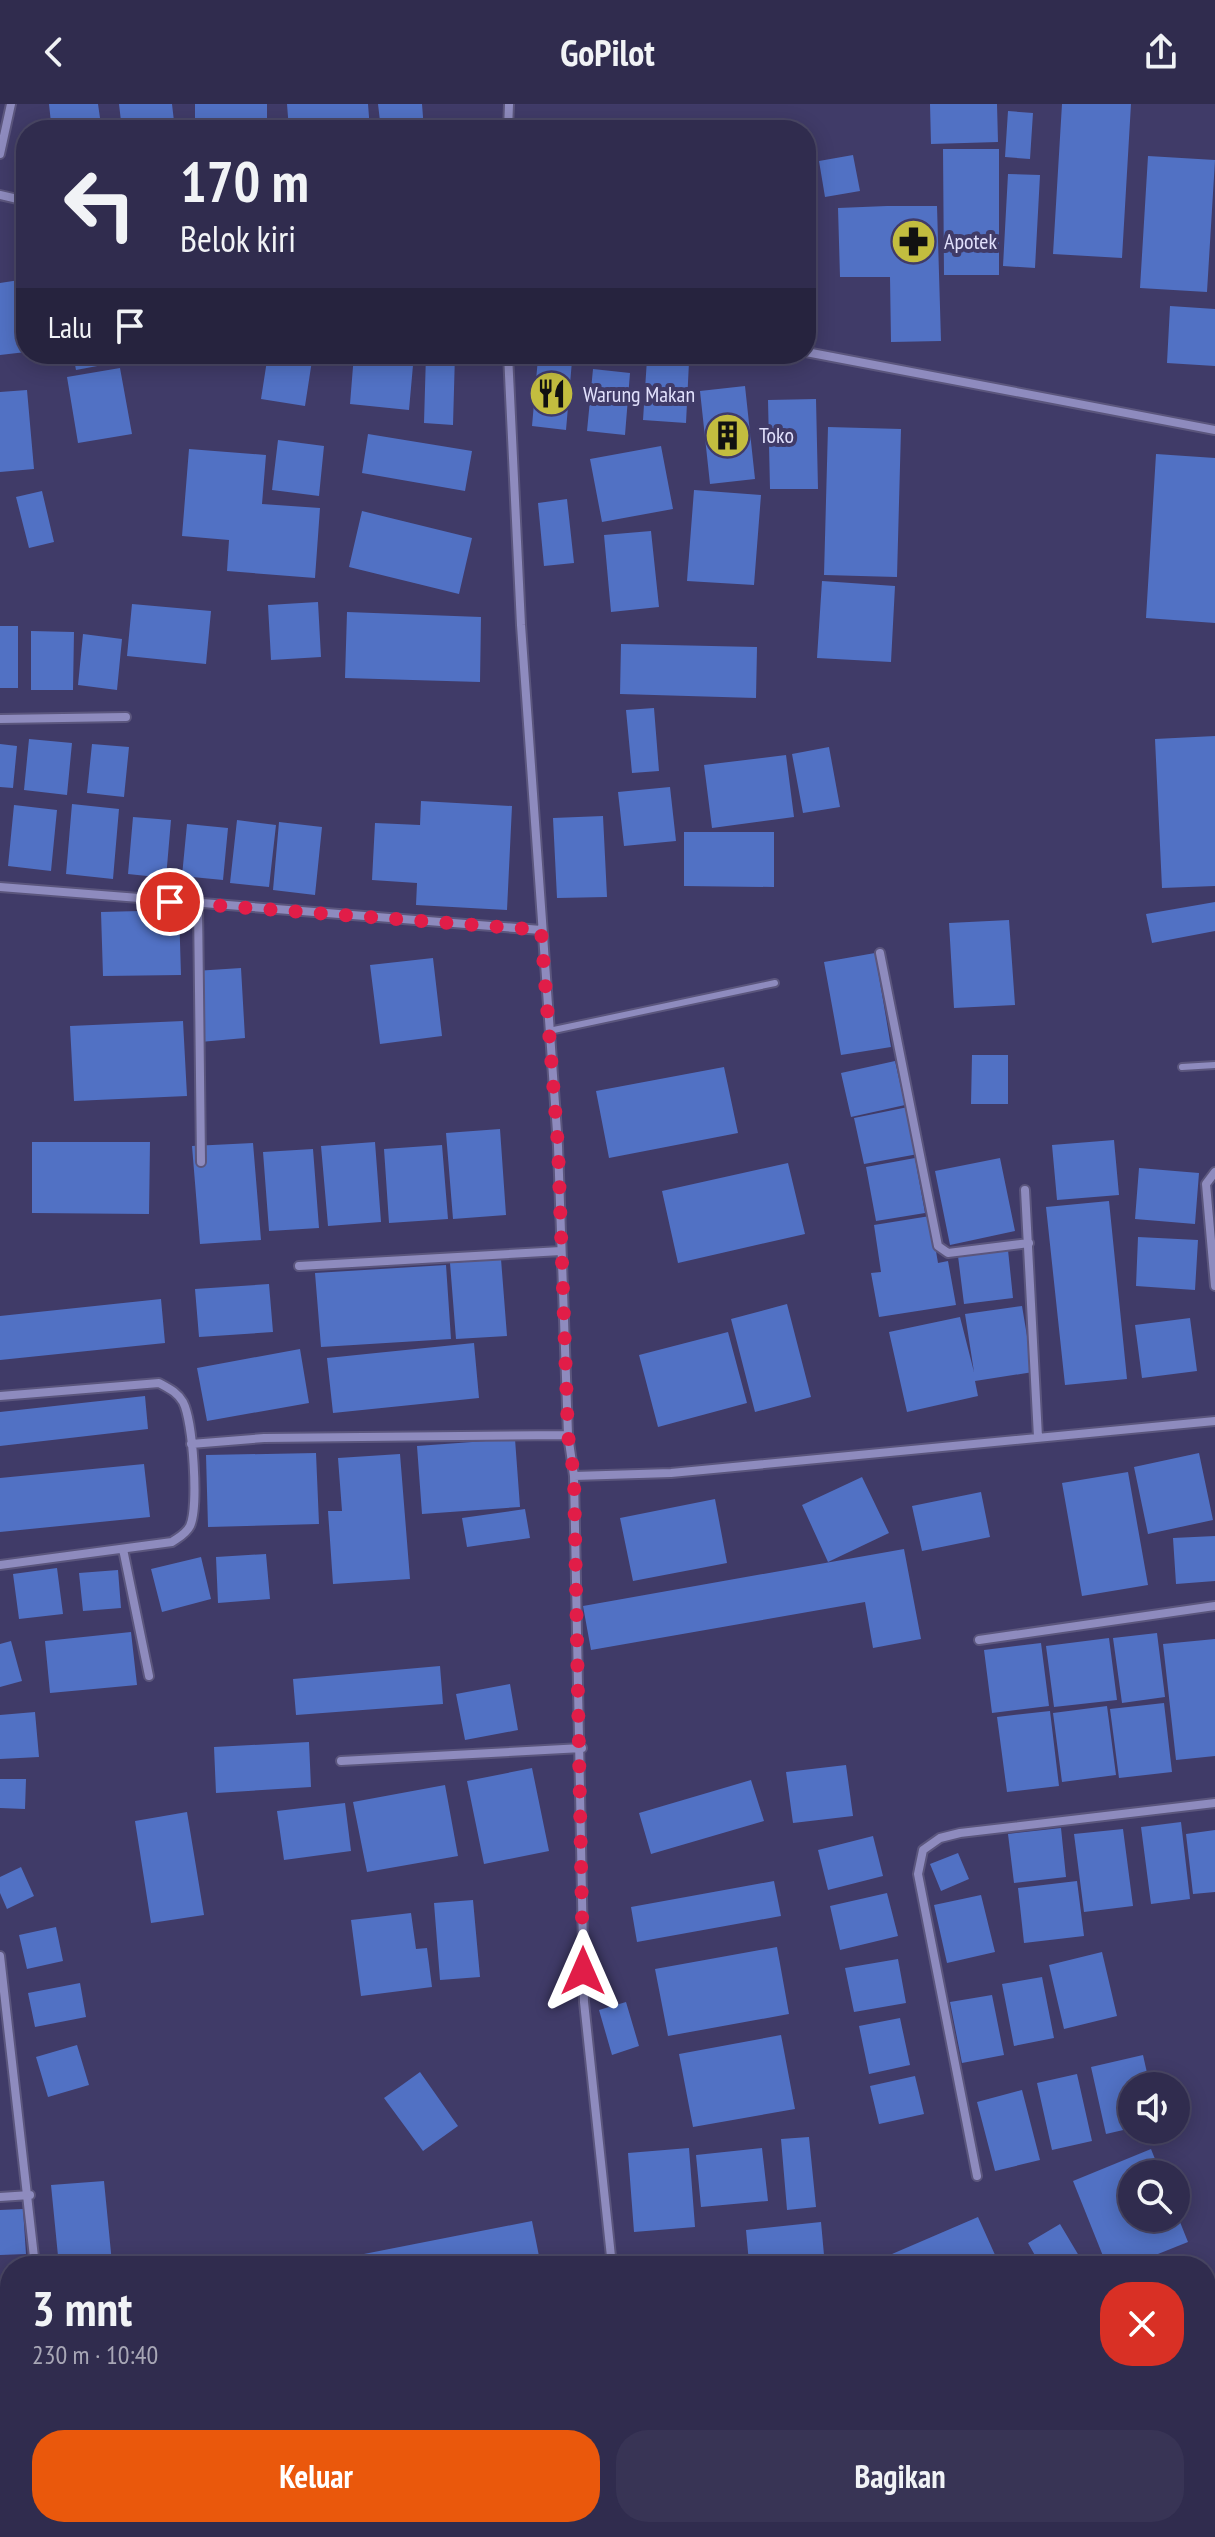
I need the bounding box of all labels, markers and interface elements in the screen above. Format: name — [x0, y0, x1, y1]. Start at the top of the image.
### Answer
text: GoPilot — [560, 29, 655, 76]
icon: back — [32, 30, 76, 74]
icon: share — [1139, 30, 1183, 74]
text: 170 m — [180, 145, 309, 217]
icon: left — [48, 152, 152, 256]
text: Belok kiri — [180, 215, 296, 262]
pharmacy icon: Apotek — [889, 217, 937, 265]
place label: Apotek — [944, 227, 997, 255]
icon: arrive — [108, 304, 152, 348]
text: Lalu — [48, 307, 92, 346]
restaurant icon: Warung Makan — [528, 370, 576, 418]
place label: Warung Makan — [583, 380, 695, 408]
building icon: Toko — [704, 411, 752, 459]
place label: Toko — [759, 421, 794, 449]
pin — [136, 868, 204, 936]
icon: arrive — [148, 880, 192, 924]
position arrow — [541, 1929, 625, 2013]
map controls — [1118, 2072, 1190, 2232]
button: sound — [1118, 2072, 1190, 2144]
button: search — [1118, 2160, 1190, 2232]
text: 3 mnt — [32, 2277, 132, 2339]
button: close — [1100, 2282, 1184, 2366]
text: 230 m · 10:40 — [32, 2338, 158, 2371]
button: Keluar — [32, 2430, 600, 2522]
button: Bagikan — [616, 2430, 1184, 2522]

